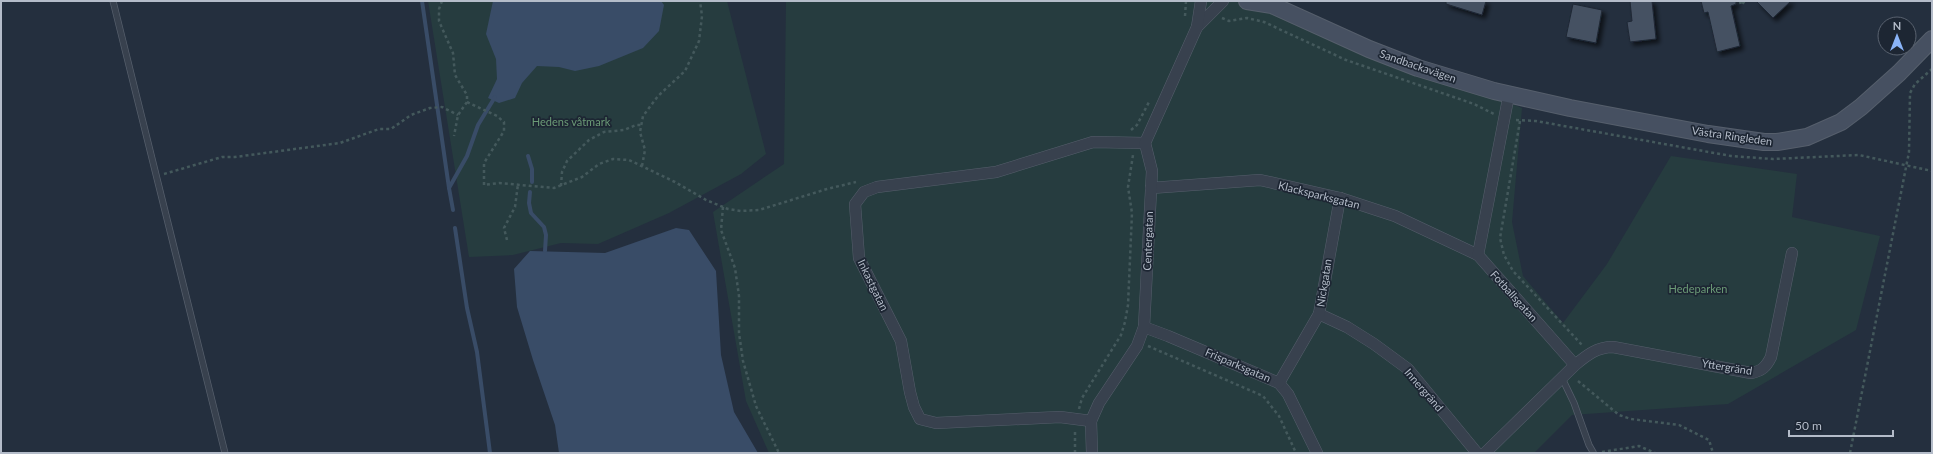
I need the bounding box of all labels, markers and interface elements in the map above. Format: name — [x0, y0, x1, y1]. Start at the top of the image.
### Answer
north arrow — [1877, 16, 1917, 56]
text: N — [1893, 19, 1901, 32]
street label: Sandbackavägen — [1378, 46, 1458, 85]
park label: Hedens våtmark — [532, 115, 611, 128]
street label: Västra Ringleden — [1691, 123, 1773, 148]
street label: Klacksparksgatan — [1277, 178, 1361, 211]
street label: Centergatan — [1140, 211, 1155, 271]
street label: Inkastgatan — [855, 257, 891, 313]
street label: Nickgatan — [1313, 258, 1334, 308]
street label: Fotballsgatan — [1488, 268, 1541, 324]
park label: Hedeparken — [1669, 282, 1727, 295]
street label: Frisparksgatan — [1204, 345, 1273, 384]
street label: Yttergränd — [1701, 356, 1753, 377]
street label: Innergränd — [1402, 366, 1446, 414]
scale bar — [1789, 412, 1893, 438]
text: 50 m — [1795, 418, 1822, 433]

